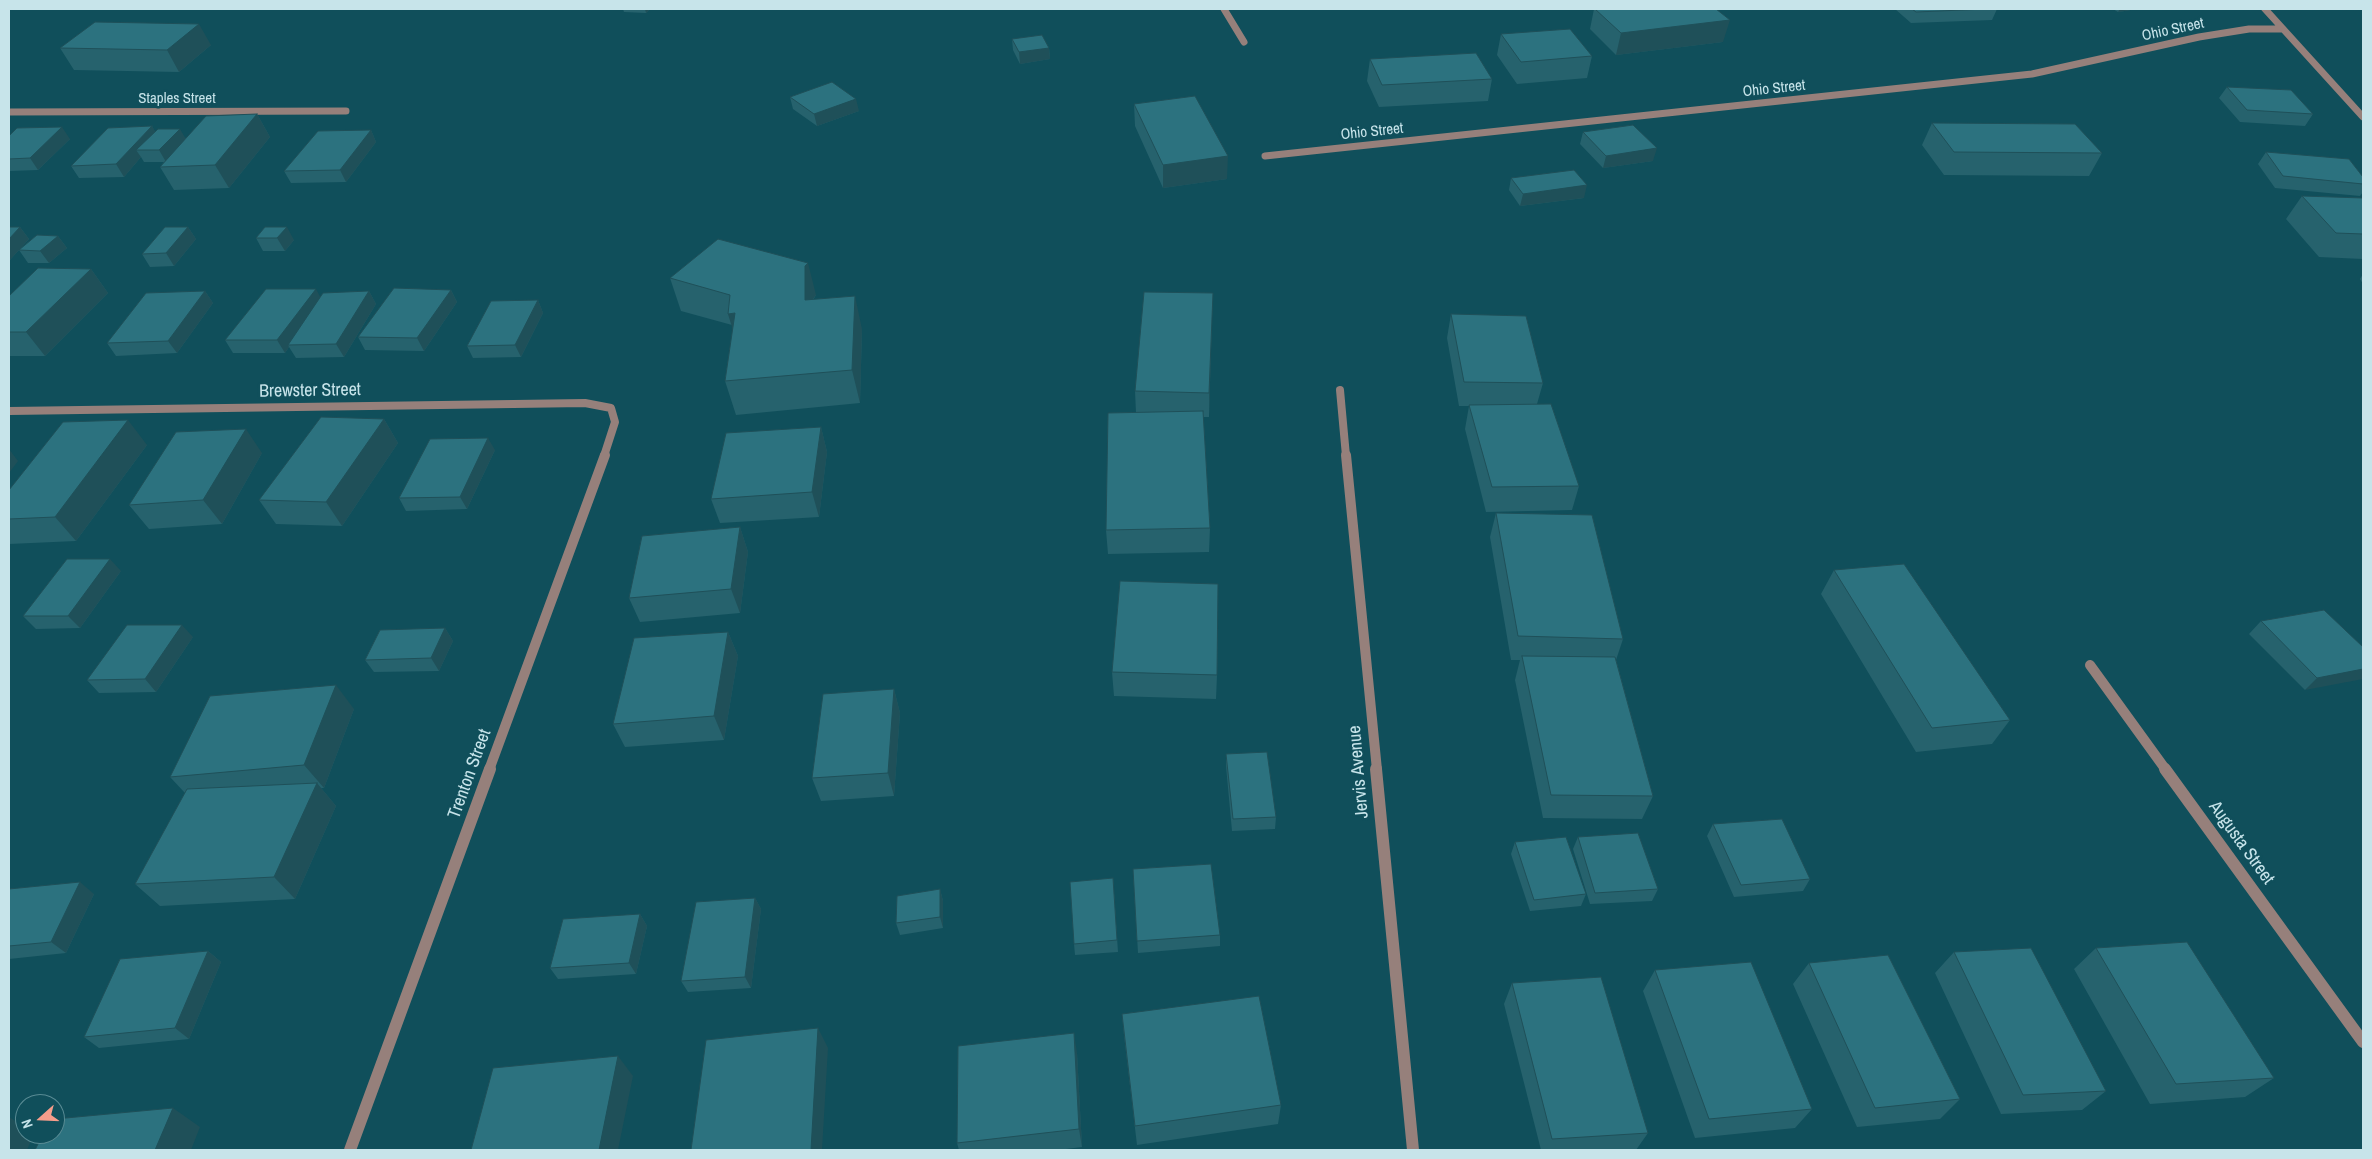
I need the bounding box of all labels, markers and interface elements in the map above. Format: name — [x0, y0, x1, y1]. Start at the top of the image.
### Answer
street label: Ohio Street — [2140, 15, 2206, 45]
street label: Ohio Street — [1742, 77, 1806, 101]
street label: Staples Street — [138, 90, 216, 108]
street label: Ohio Street — [1340, 120, 1404, 144]
street label: Brewster Street — [259, 379, 361, 403]
street label: Jervis Avenue — [1344, 725, 1374, 819]
street label: Trenton Street — [444, 726, 496, 822]
street label: Augusta Street — [2204, 797, 2278, 889]
north arrow — [15, 1094, 65, 1144]
text: N — [17, 1117, 37, 1131]

